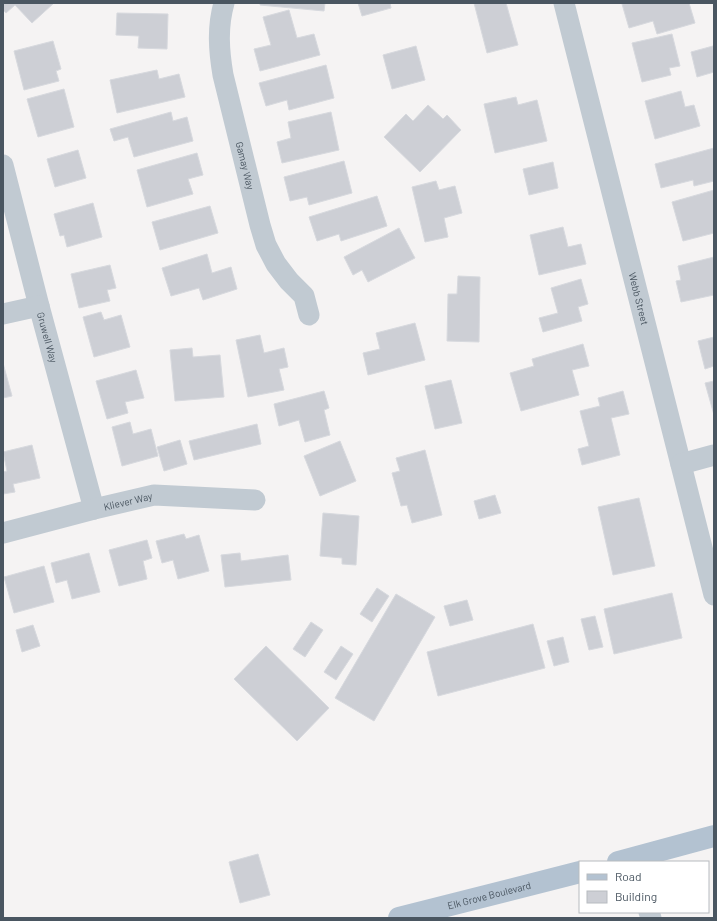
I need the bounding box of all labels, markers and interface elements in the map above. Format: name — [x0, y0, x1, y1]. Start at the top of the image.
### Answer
street label: Gamay Way — [234, 140, 257, 191]
street label: Webb Street — [626, 271, 651, 327]
street label: Gruwell Way — [35, 311, 60, 364]
street label: Kliever Way — [102, 489, 154, 513]
legend — [579, 861, 709, 913]
text: Road — [615, 869, 642, 883]
street label: Elk Grove Boulevard — [446, 879, 532, 911]
text: Building — [615, 889, 657, 903]

